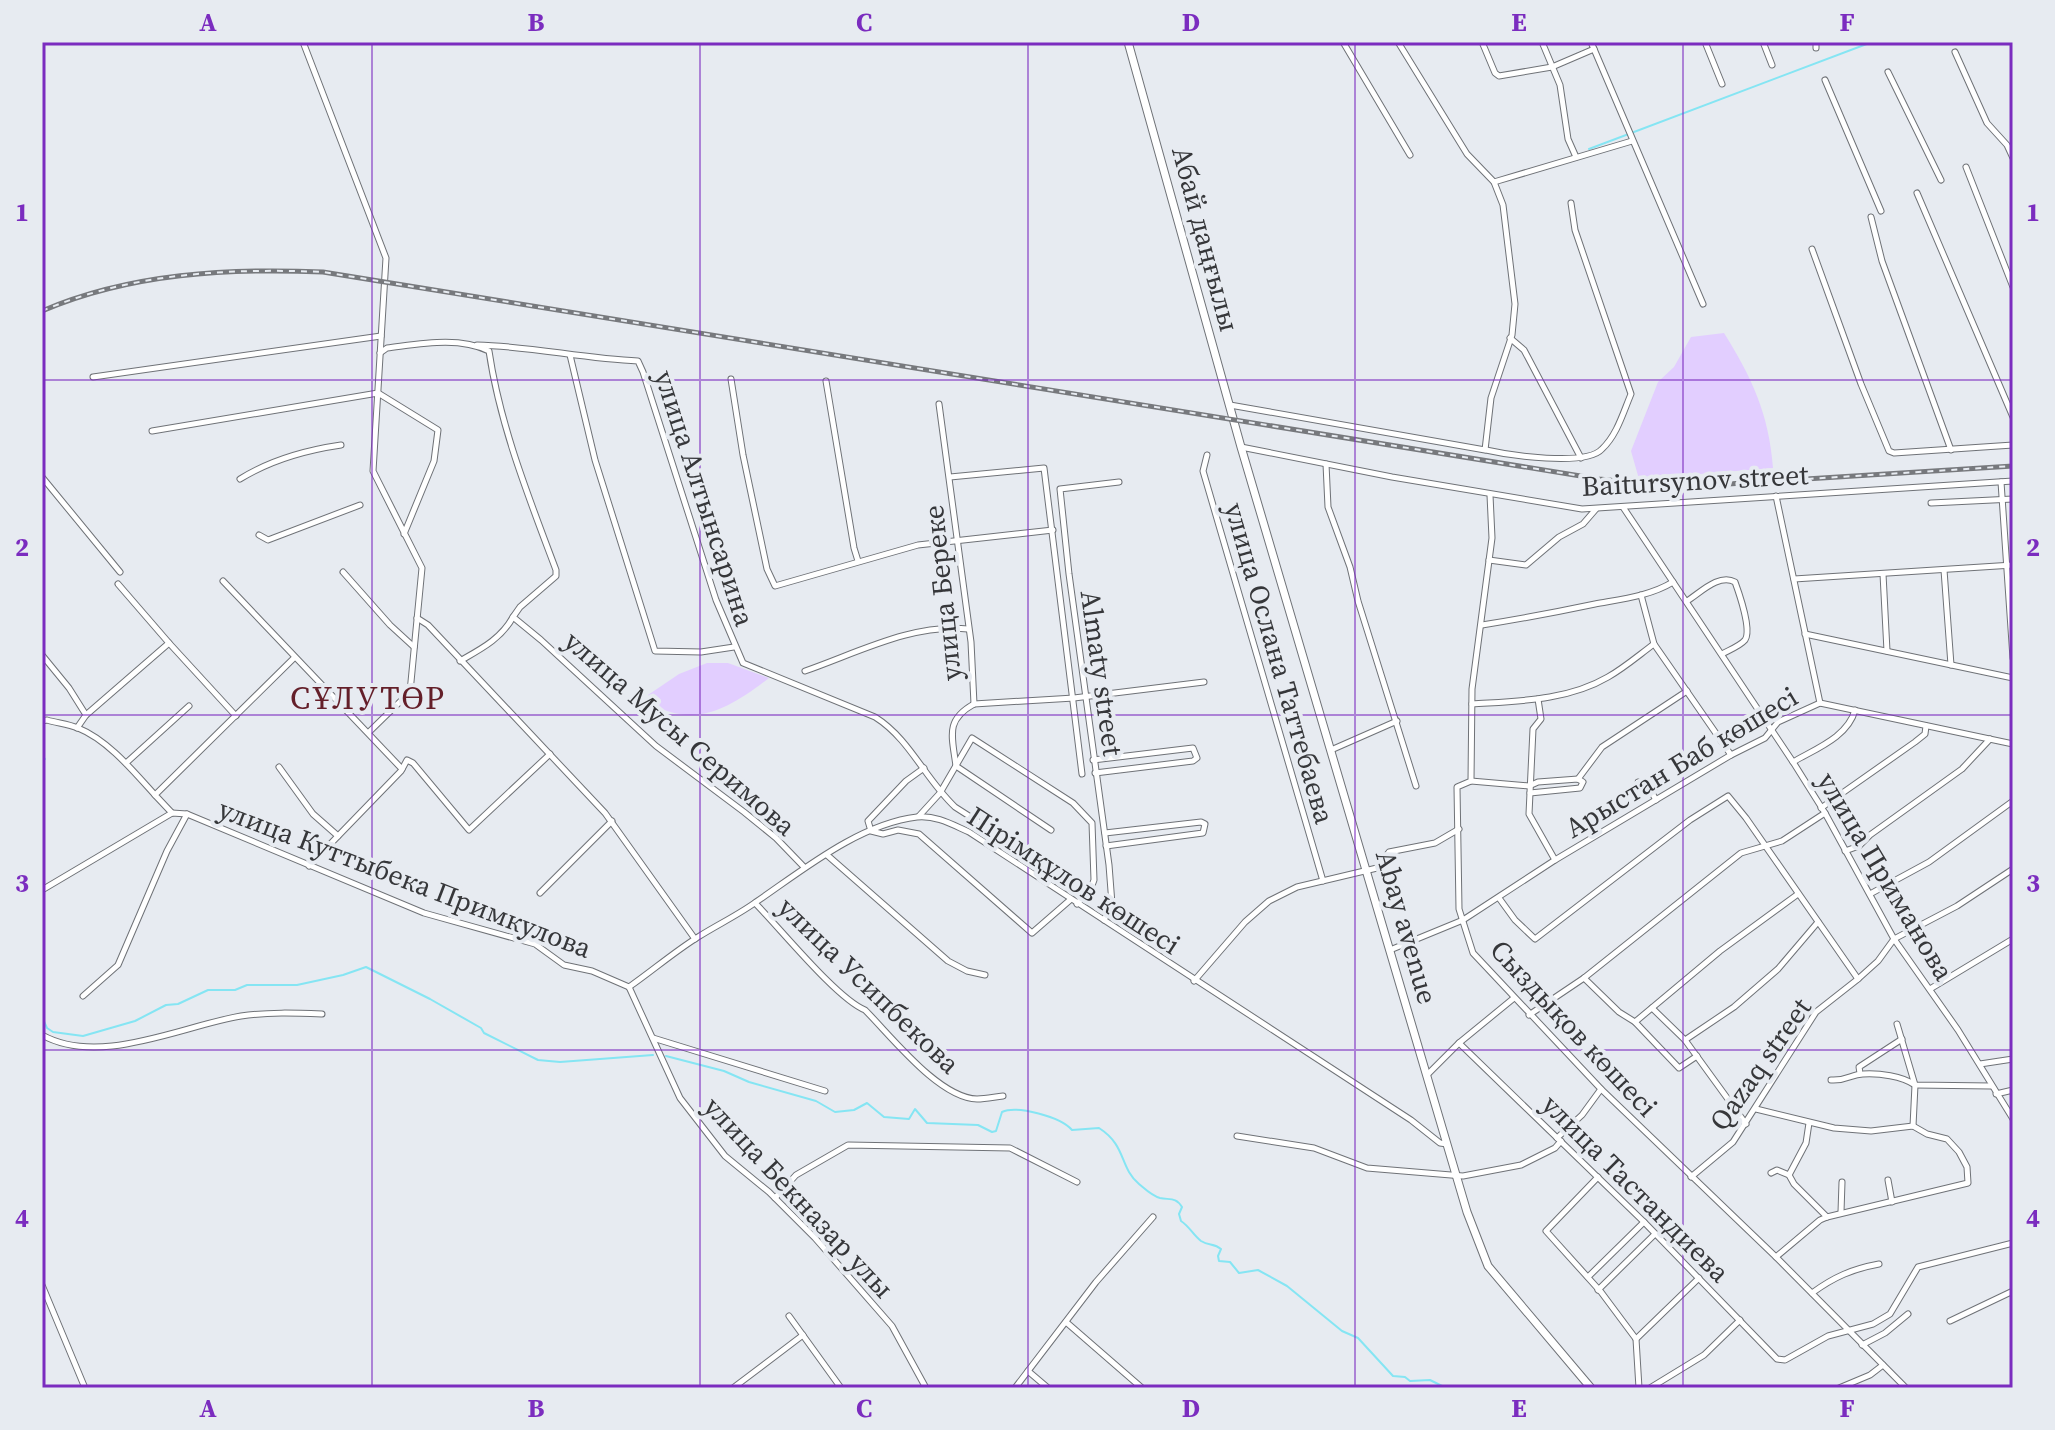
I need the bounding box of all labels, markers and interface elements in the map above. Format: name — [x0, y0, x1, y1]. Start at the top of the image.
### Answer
text: A — [199, 4, 217, 40]
text: B — [528, 4, 545, 40]
text: C — [856, 4, 872, 40]
text: D — [1182, 4, 1200, 40]
text: E — [1511, 4, 1527, 40]
text: F — [1839, 4, 1855, 40]
street label: Абай даңғылы — [1163, 142, 1249, 336]
text: 1 — [15, 194, 29, 230]
text: 1 — [2026, 194, 2040, 230]
street label: улица Алтынсарина — [646, 365, 765, 631]
street label: Baitursynov street — [1581, 455, 1810, 505]
street label: улица Ослана Таттебаева — [1216, 498, 1344, 829]
street label: улица Береке — [914, 503, 970, 683]
text: 2 — [15, 529, 29, 565]
text: 2 — [2026, 529, 2040, 565]
street label: Almaty street — [1072, 588, 1133, 759]
street label: улица Мусы Серимова — [556, 622, 804, 845]
district label: СҰЛУТӨР — [290, 676, 446, 720]
street label: Арыстан Баб көшесі — [1558, 677, 1804, 847]
street label: улица Приманова — [1809, 765, 1964, 988]
street label: улица Куттыбека Примкулова — [213, 789, 598, 967]
street label: Пірімқұлов көшесі — [960, 797, 1188, 963]
street label: Abay avenue — [1367, 846, 1447, 1008]
text: 3 — [15, 865, 29, 901]
text: 3 — [2026, 865, 2040, 901]
street label: улица Усипбекова — [770, 888, 969, 1082]
street label: Сыздықов көшесі — [1482, 931, 1666, 1125]
street label: Qazaq street — [1700, 989, 1820, 1138]
street label: улица Тастандиева — [1534, 1086, 1739, 1291]
street label: улица Бекназар улы — [695, 1088, 903, 1306]
text: 4 — [15, 1200, 29, 1236]
text: 4 — [2026, 1200, 2040, 1236]
text: A — [199, 1390, 217, 1426]
text: B — [528, 1390, 545, 1426]
text: C — [856, 1390, 872, 1426]
text: D — [1182, 1390, 1200, 1426]
text: E — [1511, 1390, 1527, 1426]
text: F — [1839, 1390, 1855, 1426]

